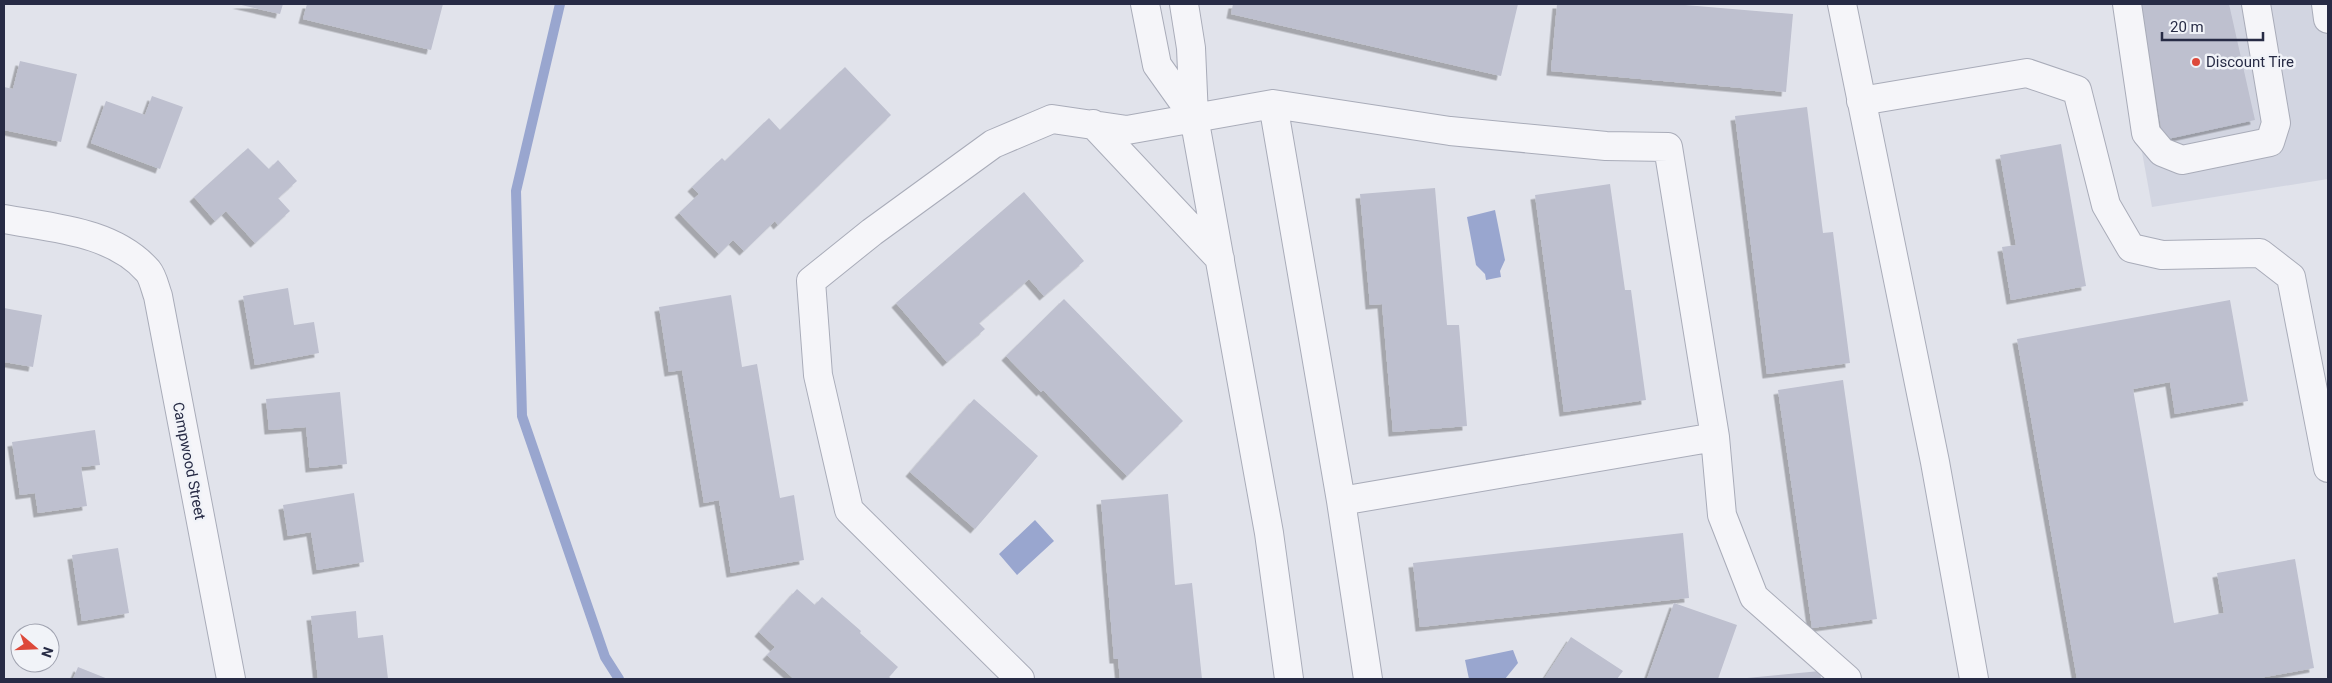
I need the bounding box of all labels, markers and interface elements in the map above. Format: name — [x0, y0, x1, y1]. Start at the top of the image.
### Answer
scale bar — [2162, 10, 2263, 42]
text: 20 m — [2170, 18, 2204, 36]
place label: Discount Tire — [2206, 53, 2294, 71]
marker: Discount Tire — [2190, 56, 2202, 68]
street label: Campwood Street — [169, 401, 209, 522]
north arrow — [10, 623, 60, 673]
text: N — [38, 645, 56, 660]

